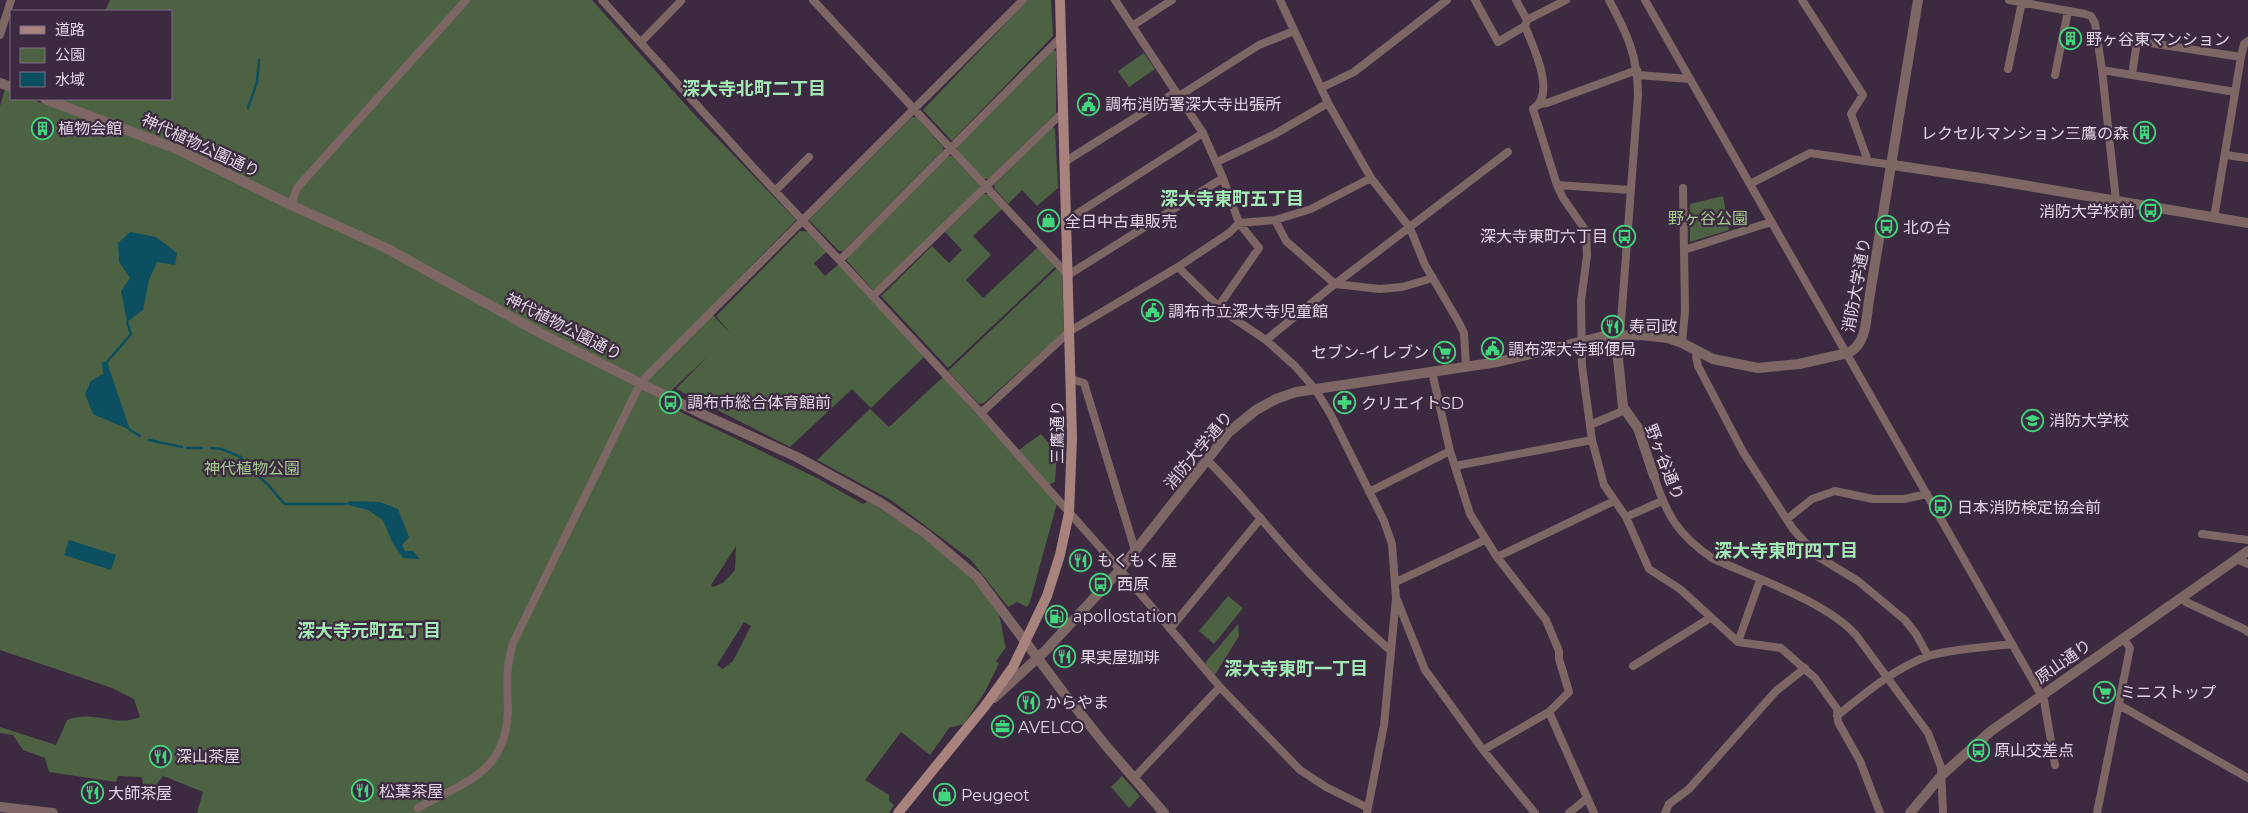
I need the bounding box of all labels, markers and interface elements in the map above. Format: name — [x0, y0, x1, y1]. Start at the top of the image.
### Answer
legend — [10, 10, 172, 100]
text: 道路 — [55, 20, 85, 39]
building icon: 野ヶ谷東マンション — [2058, 27, 2082, 51]
place label: 野ヶ谷東マンション — [2086, 30, 2230, 49]
text: 公園 — [55, 45, 85, 64]
text: 水域 — [55, 70, 85, 89]
district label: 深大寺北町二丁目 — [682, 78, 826, 100]
public building icon: 調布消防署深大寺出張所 — [1077, 92, 1101, 116]
place label: 調布消防署深大寺出張所 — [1105, 95, 1281, 114]
street label: 神代植物公園通り — [139, 110, 263, 181]
building icon: 植物会館 — [30, 116, 54, 140]
place label: 植物会館 — [58, 119, 122, 138]
building icon: レクセルマンション三鷹の森 — [2133, 121, 2157, 145]
place label: レクセルマンション三鷹の森 — [1921, 124, 2129, 143]
district label: 深大寺東町五丁目 — [1160, 188, 1304, 210]
bus stop icon: 消防大学校前 — [2139, 199, 2163, 223]
place label: 消防大学校前 — [2039, 202, 2135, 221]
shop icon: 全日中古車販売 — [1037, 209, 1061, 233]
park label: 野ヶ谷公園 — [1668, 209, 1748, 228]
place label: 全日中古車販売 — [1065, 212, 1177, 231]
bus stop icon: 北の台 — [1875, 215, 1899, 239]
place label: 北の台 — [1903, 218, 1951, 237]
bus stop icon: 深大寺東町六丁目 — [1612, 224, 1636, 248]
place label: 深大寺東町六丁目 — [1480, 227, 1608, 246]
street label: 消防大学通り — [1839, 236, 1874, 334]
street label: 神代植物公園通り — [502, 289, 625, 364]
public building icon: 調布市立深大寺児童館 — [1140, 299, 1164, 323]
place label: 調布市立深大寺児童館 — [1168, 302, 1328, 321]
restaurant icon: 寿司政 — [1601, 314, 1625, 338]
place label: 寿司政 — [1629, 317, 1677, 336]
public building icon: 調布深大寺郵便局 — [1480, 337, 1504, 361]
supermarket icon: セブン-イレブン — [1433, 340, 1457, 364]
place label: 調布深大寺郵便局 — [1508, 340, 1636, 359]
place label: セブン-イレブン — [1311, 343, 1429, 362]
bus stop icon: 調布市総合体育館前 — [659, 390, 683, 414]
pharmacy icon: クリエイトSD — [1333, 391, 1357, 415]
place label: 調布市総合体育館前 — [687, 393, 831, 412]
place label: クリエイトSD — [1361, 394, 1464, 413]
street label: 三鷹通り — [1048, 400, 1067, 464]
street label: 消防大学通り — [1160, 407, 1237, 493]
school or university icon: 消防大学校 — [2021, 408, 2045, 432]
place label: 消防大学校 — [2049, 411, 2129, 430]
street label: 野ヶ谷通り — [1641, 421, 1688, 503]
park label: 神代植物公園 — [204, 459, 300, 478]
bus stop icon: 日本消防検定協会前 — [1929, 495, 1953, 519]
place label: 日本消防検定協会前 — [1957, 498, 2101, 517]
district label: 深大寺東町四丁目 — [1714, 540, 1858, 562]
restaurant icon: もくもく屋 — [1069, 548, 1093, 572]
place label: もくもく屋 — [1097, 551, 1177, 570]
bus stop icon: 西原 — [1089, 572, 1113, 596]
place label: 西原 — [1117, 575, 1149, 594]
fuel station icon: apollostation — [1045, 604, 1069, 628]
place label: apollostation — [1073, 607, 1177, 626]
district label: 深大寺元町五丁目 — [297, 620, 441, 642]
street label: 原山通り — [2032, 635, 2095, 688]
restaurant icon: 果実屋珈琲 — [1052, 645, 1076, 669]
place label: 果実屋珈琲 — [1080, 648, 1160, 667]
district label: 深大寺東町一丁目 — [1224, 658, 1368, 680]
supermarket icon: ミニストップ — [2092, 680, 2116, 704]
place label: ミニストップ — [2120, 683, 2216, 702]
restaurant icon: からやま — [1017, 690, 1041, 714]
place label: からやま — [1045, 693, 1109, 712]
office icon: AVELCO — [990, 715, 1014, 739]
place label: AVELCO — [1018, 718, 1084, 737]
bus stop icon: 原山交差点 — [1966, 738, 1990, 762]
place label: 原山交差点 — [1994, 741, 2074, 760]
restaurant icon: 深山茶屋 — [148, 744, 172, 768]
place label: 深山茶屋 — [176, 747, 240, 766]
restaurant icon: 松葉茶屋 — [351, 779, 375, 803]
restaurant icon: 大師茶屋 — [80, 781, 104, 805]
place label: 松葉茶屋 — [379, 782, 443, 801]
shop icon: Peugeot — [933, 783, 957, 807]
place label: 大師茶屋 — [108, 784, 172, 803]
place label: Peugeot — [961, 786, 1030, 805]

